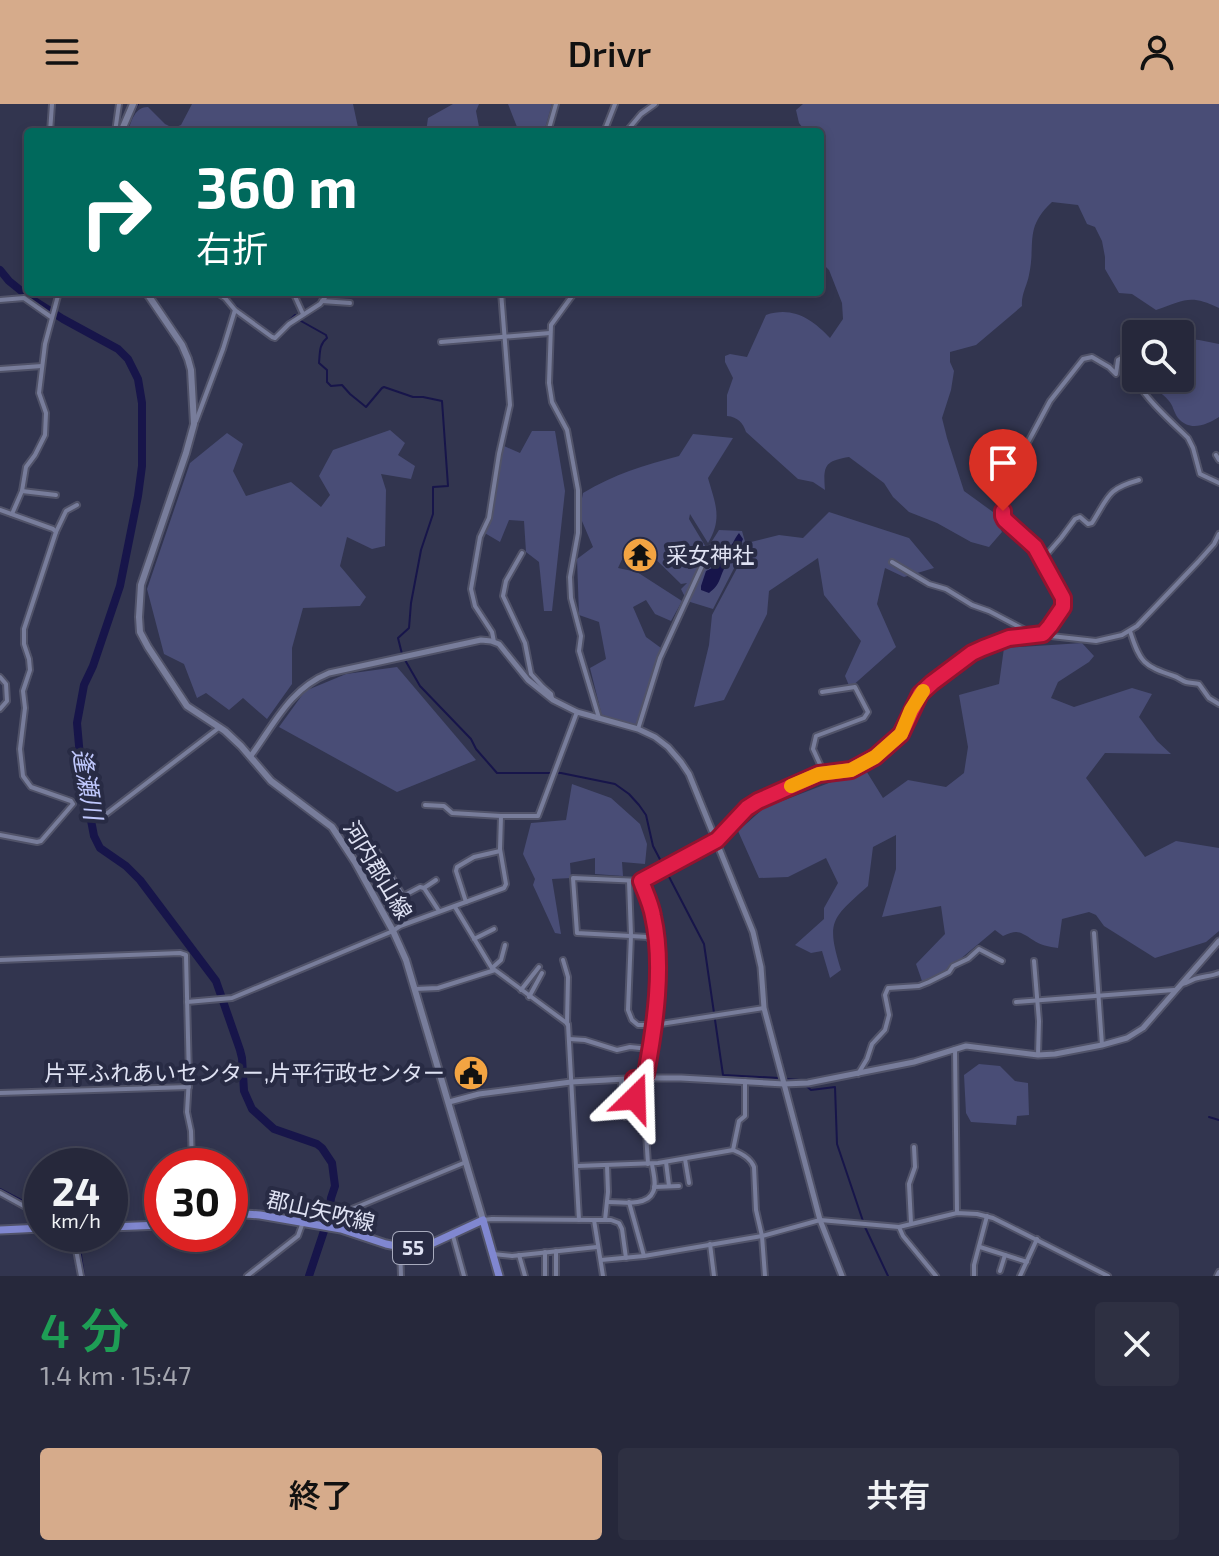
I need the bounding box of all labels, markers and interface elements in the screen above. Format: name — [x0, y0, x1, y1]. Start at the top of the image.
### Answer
icon: menu — [40, 30, 84, 74]
icon: person — [1135, 30, 1179, 74]
text: Drivr — [568, 31, 651, 74]
text: 360 m — [196, 152, 358, 219]
icon: right — [64, 160, 168, 264]
text: 右折 — [196, 226, 268, 269]
map controls — [1122, 320, 1194, 392]
button: search — [1122, 320, 1194, 392]
pin — [969, 429, 1037, 511]
icon: arrive — [981, 441, 1025, 485]
temple icon: 采女神社 — [621, 536, 659, 574]
place label: 采女神社 — [666, 541, 754, 567]
water label: 逢瀬川 — [68, 746, 110, 825]
street label: 河内郡山線 — [339, 816, 418, 923]
public building icon: 片平ふれあいセンター,片平行政センター — [452, 1054, 490, 1092]
position arrow — [593, 1056, 677, 1140]
place label: 片平ふれあいセンター,片平行政センター — [44, 1059, 445, 1085]
speed limit sign: 30 — [144, 1148, 248, 1252]
text: 24 — [52, 1166, 100, 1214]
street label: 郡山矢吹線 — [265, 1185, 378, 1235]
text: km/h — [51, 1208, 101, 1232]
road number: 55 — [393, 1232, 433, 1264]
text: 4 分 — [40, 1300, 129, 1358]
button: close — [1095, 1302, 1179, 1386]
text: 1.4 km · 15:47 — [40, 1359, 191, 1390]
button: 終了 — [40, 1448, 602, 1540]
button: 共有 — [618, 1448, 1179, 1540]

